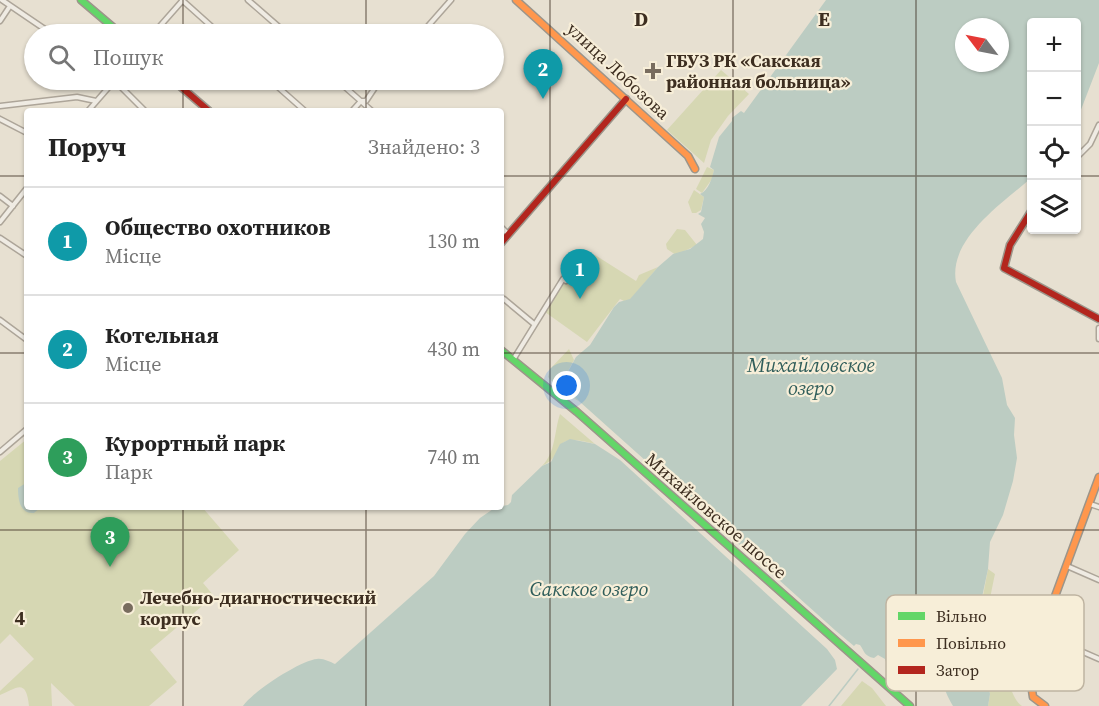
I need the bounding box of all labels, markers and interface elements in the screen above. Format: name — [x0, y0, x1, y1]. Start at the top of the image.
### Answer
text: D — [634, 5, 648, 33]
text: E — [818, 5, 830, 33]
street label: улица Лобозова — [561, 16, 676, 126]
north arrow — [955, 18, 1009, 72]
map controls — [1027, 18, 1081, 234]
button: + — [1027, 18, 1081, 72]
search box — [24, 24, 504, 90]
icon: search — [45, 41, 78, 74]
text: Пошук — [93, 42, 164, 72]
place label: ГБУЗ РК «Сакская районная больница» — [666, 48, 850, 94]
pin: 2 — [524, 50, 562, 99]
marker: ГБУЗ РК «Сакская районная больница» — [644, 62, 662, 80]
button: − — [1027, 72, 1081, 126]
button: locate — [1027, 126, 1081, 180]
text: Поруч — [48, 129, 126, 165]
text: Знайдено: 3 — [368, 133, 480, 161]
button: layers — [1027, 180, 1081, 234]
text: Общество охотников — [105, 212, 330, 242]
text: 1 — [62, 227, 73, 255]
text: 130 m — [427, 227, 480, 255]
text: Місце — [105, 242, 161, 270]
pin: 1 — [560, 250, 600, 299]
text: Котельная — [105, 320, 219, 350]
text: 2 — [62, 335, 73, 363]
text: 430 m — [427, 335, 480, 363]
text: Місце — [105, 350, 161, 378]
water label: Михайловское озеро — [746, 351, 875, 402]
your location — [552, 371, 581, 400]
text: Курортный парк — [105, 428, 285, 458]
text: 3 — [62, 443, 73, 471]
text: 740 m — [427, 443, 480, 471]
street label: Михайловское шоссе — [640, 447, 793, 584]
text: Парк — [105, 458, 153, 486]
pin: 3 — [90, 518, 130, 567]
water label: Сакское озеро — [530, 575, 648, 603]
place label: Лечебно-диагностический корпус — [140, 585, 377, 631]
legend — [886, 595, 1084, 691]
marker: Лечебно-диагностический корпус — [121, 601, 135, 615]
text: 4 — [15, 604, 26, 632]
text: Вільно — [936, 605, 987, 627]
text: Повільно — [936, 632, 1006, 654]
text: Затор — [936, 659, 979, 681]

